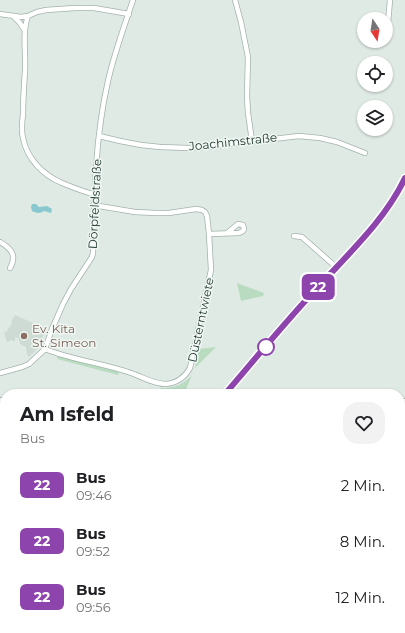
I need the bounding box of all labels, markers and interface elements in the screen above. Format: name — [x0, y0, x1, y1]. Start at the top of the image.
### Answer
north arrow — [357, 12, 393, 48]
map controls — [357, 12, 393, 136]
button: locate — [357, 56, 393, 92]
button: layers — [357, 100, 393, 136]
street label: Joachimstraße — [187, 129, 278, 154]
street label: Dörpfeldstraße — [85, 159, 104, 249]
line badge: 22 — [300, 274, 336, 300]
street label: Düsterntwiete — [184, 276, 217, 364]
text: 22 — [310, 278, 326, 296]
place label: Ev. Kita St. Simeon — [32, 321, 96, 350]
marker: Ev. Kita St. Simeon — [19, 331, 29, 341]
unlabelled marker — [257, 338, 275, 356]
button: heart — [343, 402, 385, 444]
text: Am Isfeld — [20, 403, 114, 426]
text: Bus — [20, 430, 45, 446]
text: Bus — [76, 468, 106, 487]
text: 22 — [34, 476, 50, 494]
text: 2 Min. — [341, 476, 385, 495]
text: 09:46 — [76, 487, 112, 503]
text: Bus — [76, 524, 106, 543]
text: 22 — [34, 532, 50, 550]
text: 8 Min. — [340, 532, 385, 551]
text: 09:52 — [76, 543, 110, 559]
text: Bus — [76, 580, 106, 599]
text: 22 — [34, 588, 50, 606]
text: 12 Min. — [335, 588, 385, 607]
text: 09:56 — [76, 599, 111, 615]

